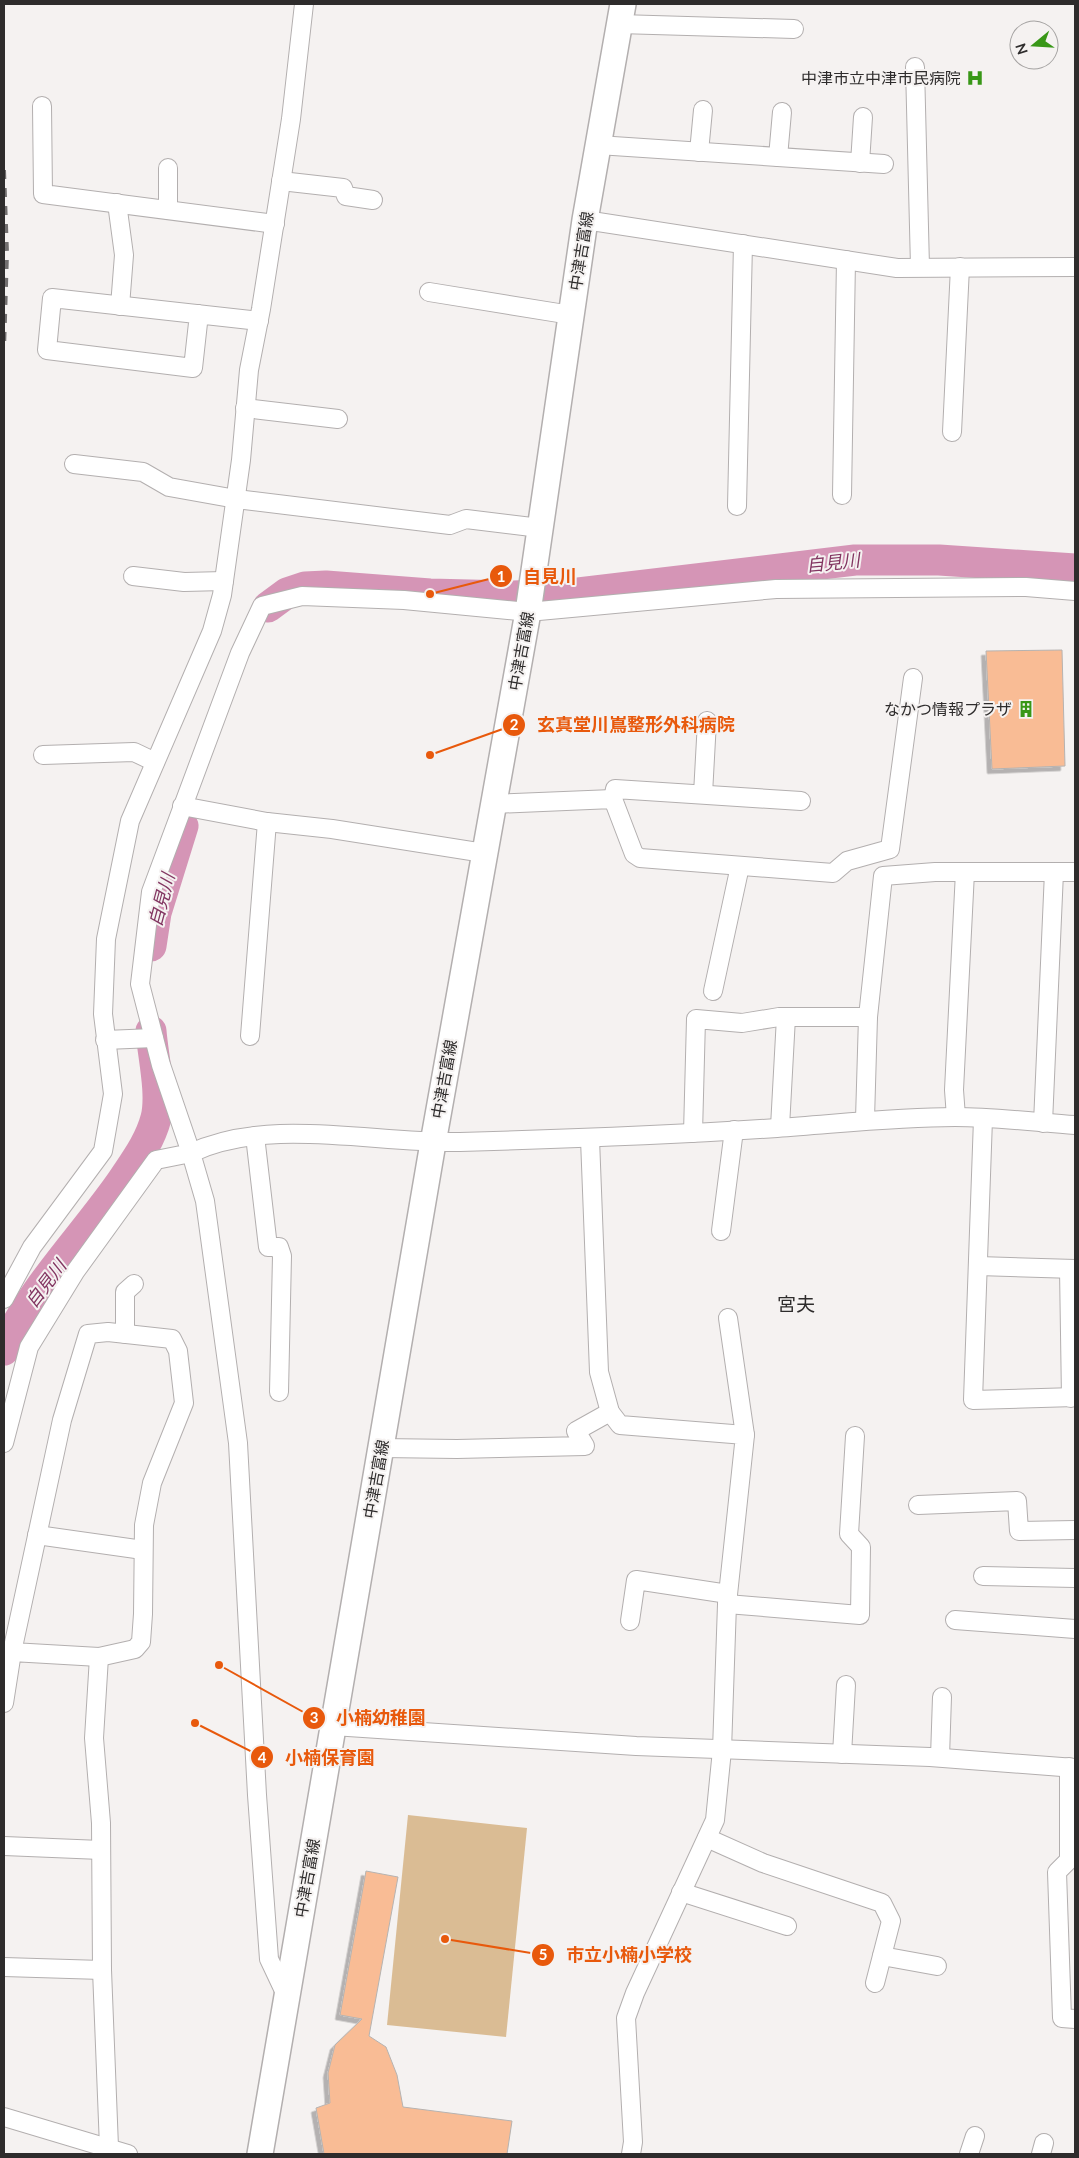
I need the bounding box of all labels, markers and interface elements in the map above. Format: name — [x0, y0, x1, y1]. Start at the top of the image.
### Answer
north arrow — [1009, 20, 1059, 70]
text: N — [1011, 41, 1031, 57]
place label: 中津市立中津市民病院 — [801, 68, 961, 87]
hospital icon: 中津市立中津市民病院 — [965, 68, 985, 88]
street label: 中津吉富線 — [565, 210, 596, 292]
water label: 自見川 — [805, 548, 863, 576]
callout: 自見川 — [488, 560, 587, 593]
text: 自見川 — [523, 565, 577, 587]
text: 1 — [497, 567, 505, 585]
street label: 中津吉富線 — [504, 610, 537, 692]
place label: なかつ情報プラザ — [884, 699, 1012, 718]
building icon: なかつ情報プラザ — [1016, 699, 1036, 719]
callout: 玄真堂川嶌整形外科病院 — [502, 708, 745, 741]
text: 玄真堂川嶌整形外科病院 — [537, 713, 735, 735]
text: 2 — [510, 715, 519, 733]
water label: 自見川 — [143, 869, 179, 929]
street label: 中津吉富線 — [427, 1038, 460, 1120]
water label: 自見川 — [20, 1254, 71, 1312]
district label: 宮夫 — [777, 1292, 815, 1315]
street label: 中津吉富線 — [359, 1438, 392, 1520]
callout: 小楠幼稚園 — [301, 1701, 436, 1734]
text: 小楠幼稚園 — [336, 1706, 426, 1728]
text: 3 — [310, 1708, 318, 1726]
callout: 小楠保育園 — [250, 1741, 385, 1774]
text: 小楠保育園 — [285, 1746, 375, 1768]
text: 4 — [258, 1748, 267, 1766]
street label: 中津吉富線 — [290, 1837, 323, 1919]
callout: 市立小楠小学校 — [531, 1938, 702, 1971]
text: 市立小楠小学校 — [566, 1943, 692, 1965]
text: 5 — [539, 1945, 547, 1963]

